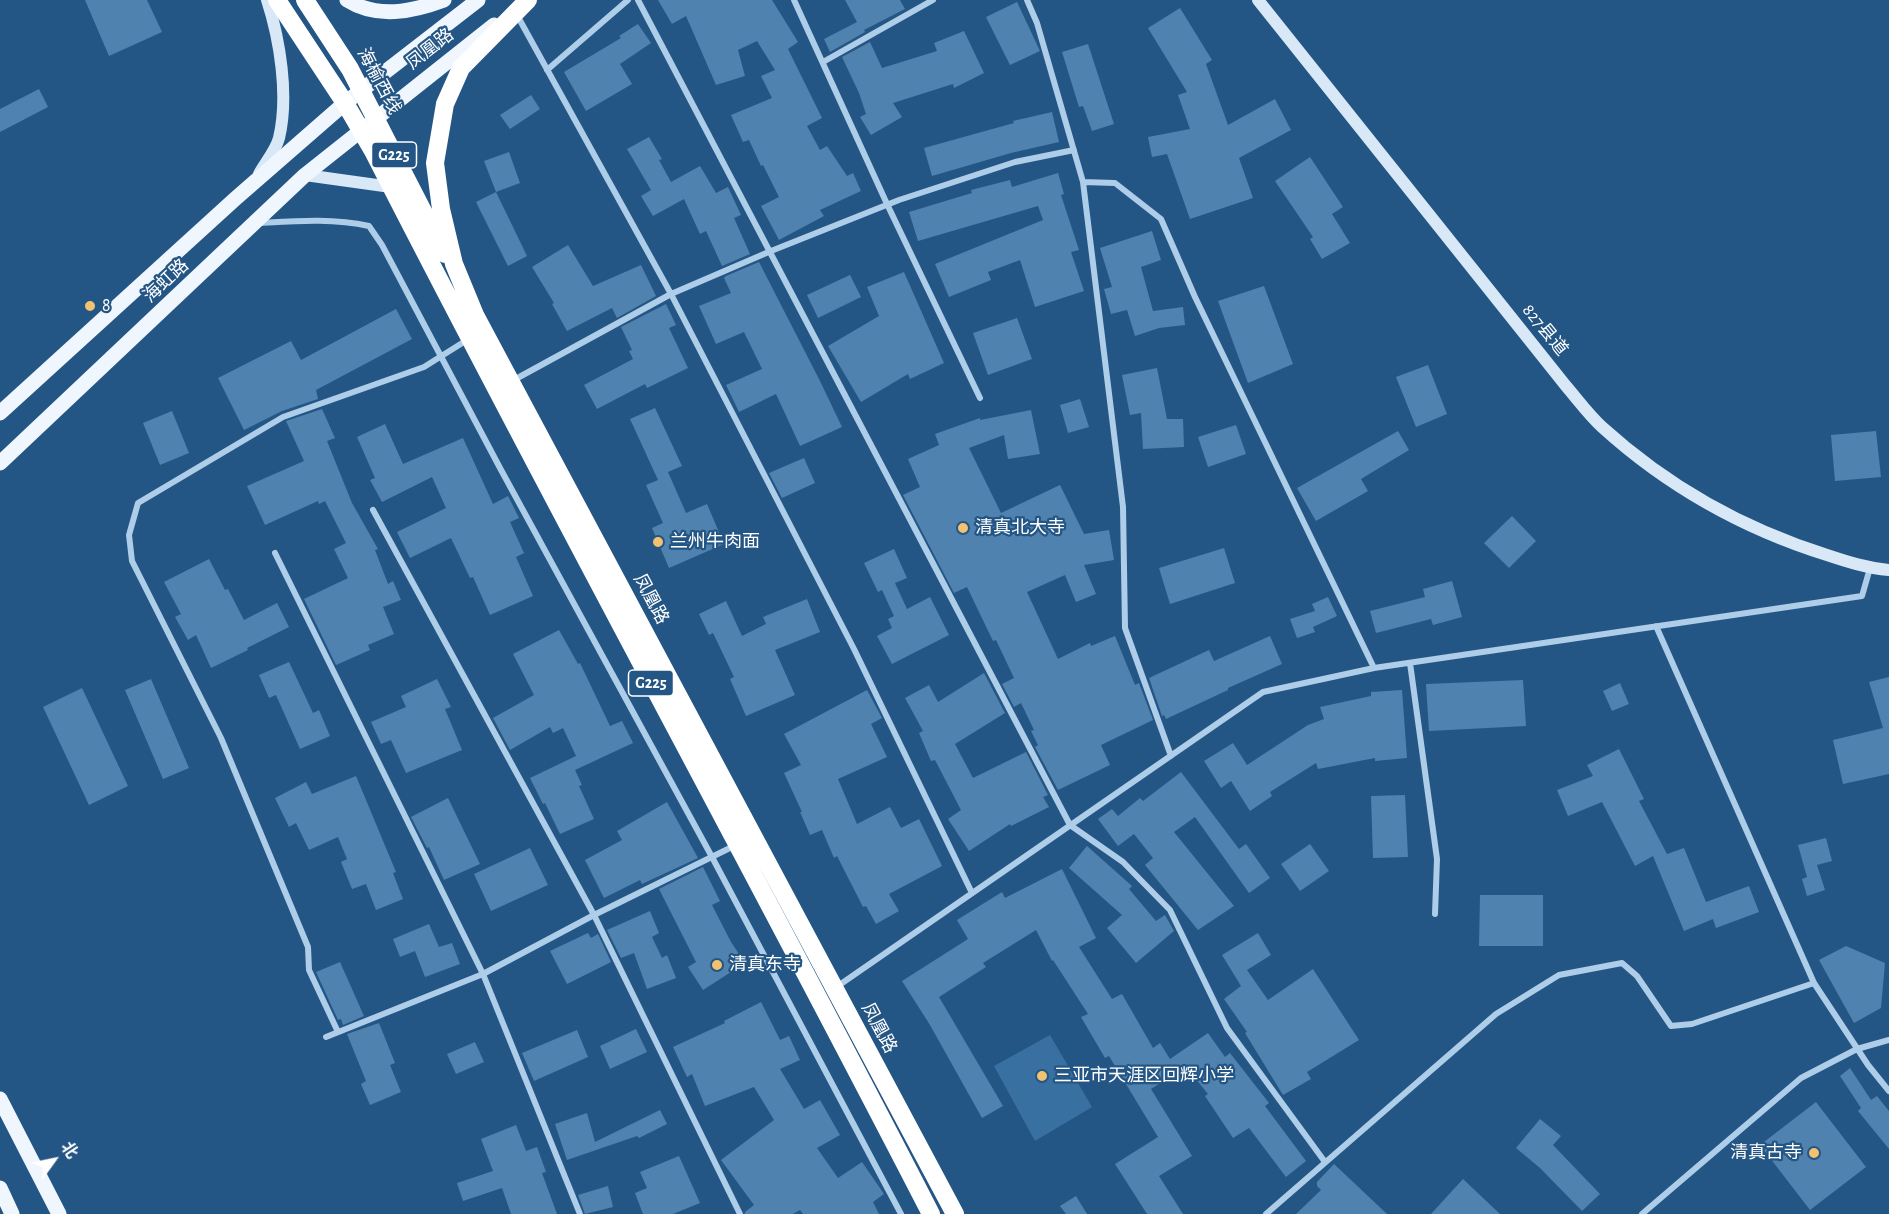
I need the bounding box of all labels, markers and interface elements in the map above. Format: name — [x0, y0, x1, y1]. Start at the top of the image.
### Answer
street label: 凤凰路 — [402, 24, 458, 74]
street label: 海榆西线 — [353, 44, 405, 118]
road number: G225 — [372, 142, 416, 168]
street label: 海虹路 — [139, 255, 193, 307]
place label: 8 — [102, 295, 111, 317]
marker: 8 — [83, 299, 97, 313]
street label: 827县道 — [1518, 300, 1572, 360]
place label: 清真北大寺 — [975, 517, 1065, 539]
marker: 清真北大寺 — [956, 521, 970, 535]
place label: 兰州牛肉面 — [670, 531, 760, 553]
marker: 兰州牛肉面 — [651, 535, 665, 549]
street label: 凤凰路 — [629, 570, 673, 628]
road number: G225 — [628, 670, 674, 696]
place label: 清真东寺 — [729, 954, 801, 976]
marker: 清真东寺 — [710, 958, 724, 972]
street label: 凤凰路 — [857, 999, 901, 1057]
place label: 三亚市天涯区回辉小学 — [1054, 1065, 1234, 1087]
marker: 三亚市天涯区回辉小学 — [1035, 1069, 1049, 1083]
north arrow — [24, 1130, 84, 1190]
text: 北 — [58, 1139, 80, 1161]
place label: 清真古寺 — [1730, 1142, 1802, 1164]
marker: 清真古寺 — [1807, 1146, 1821, 1160]

